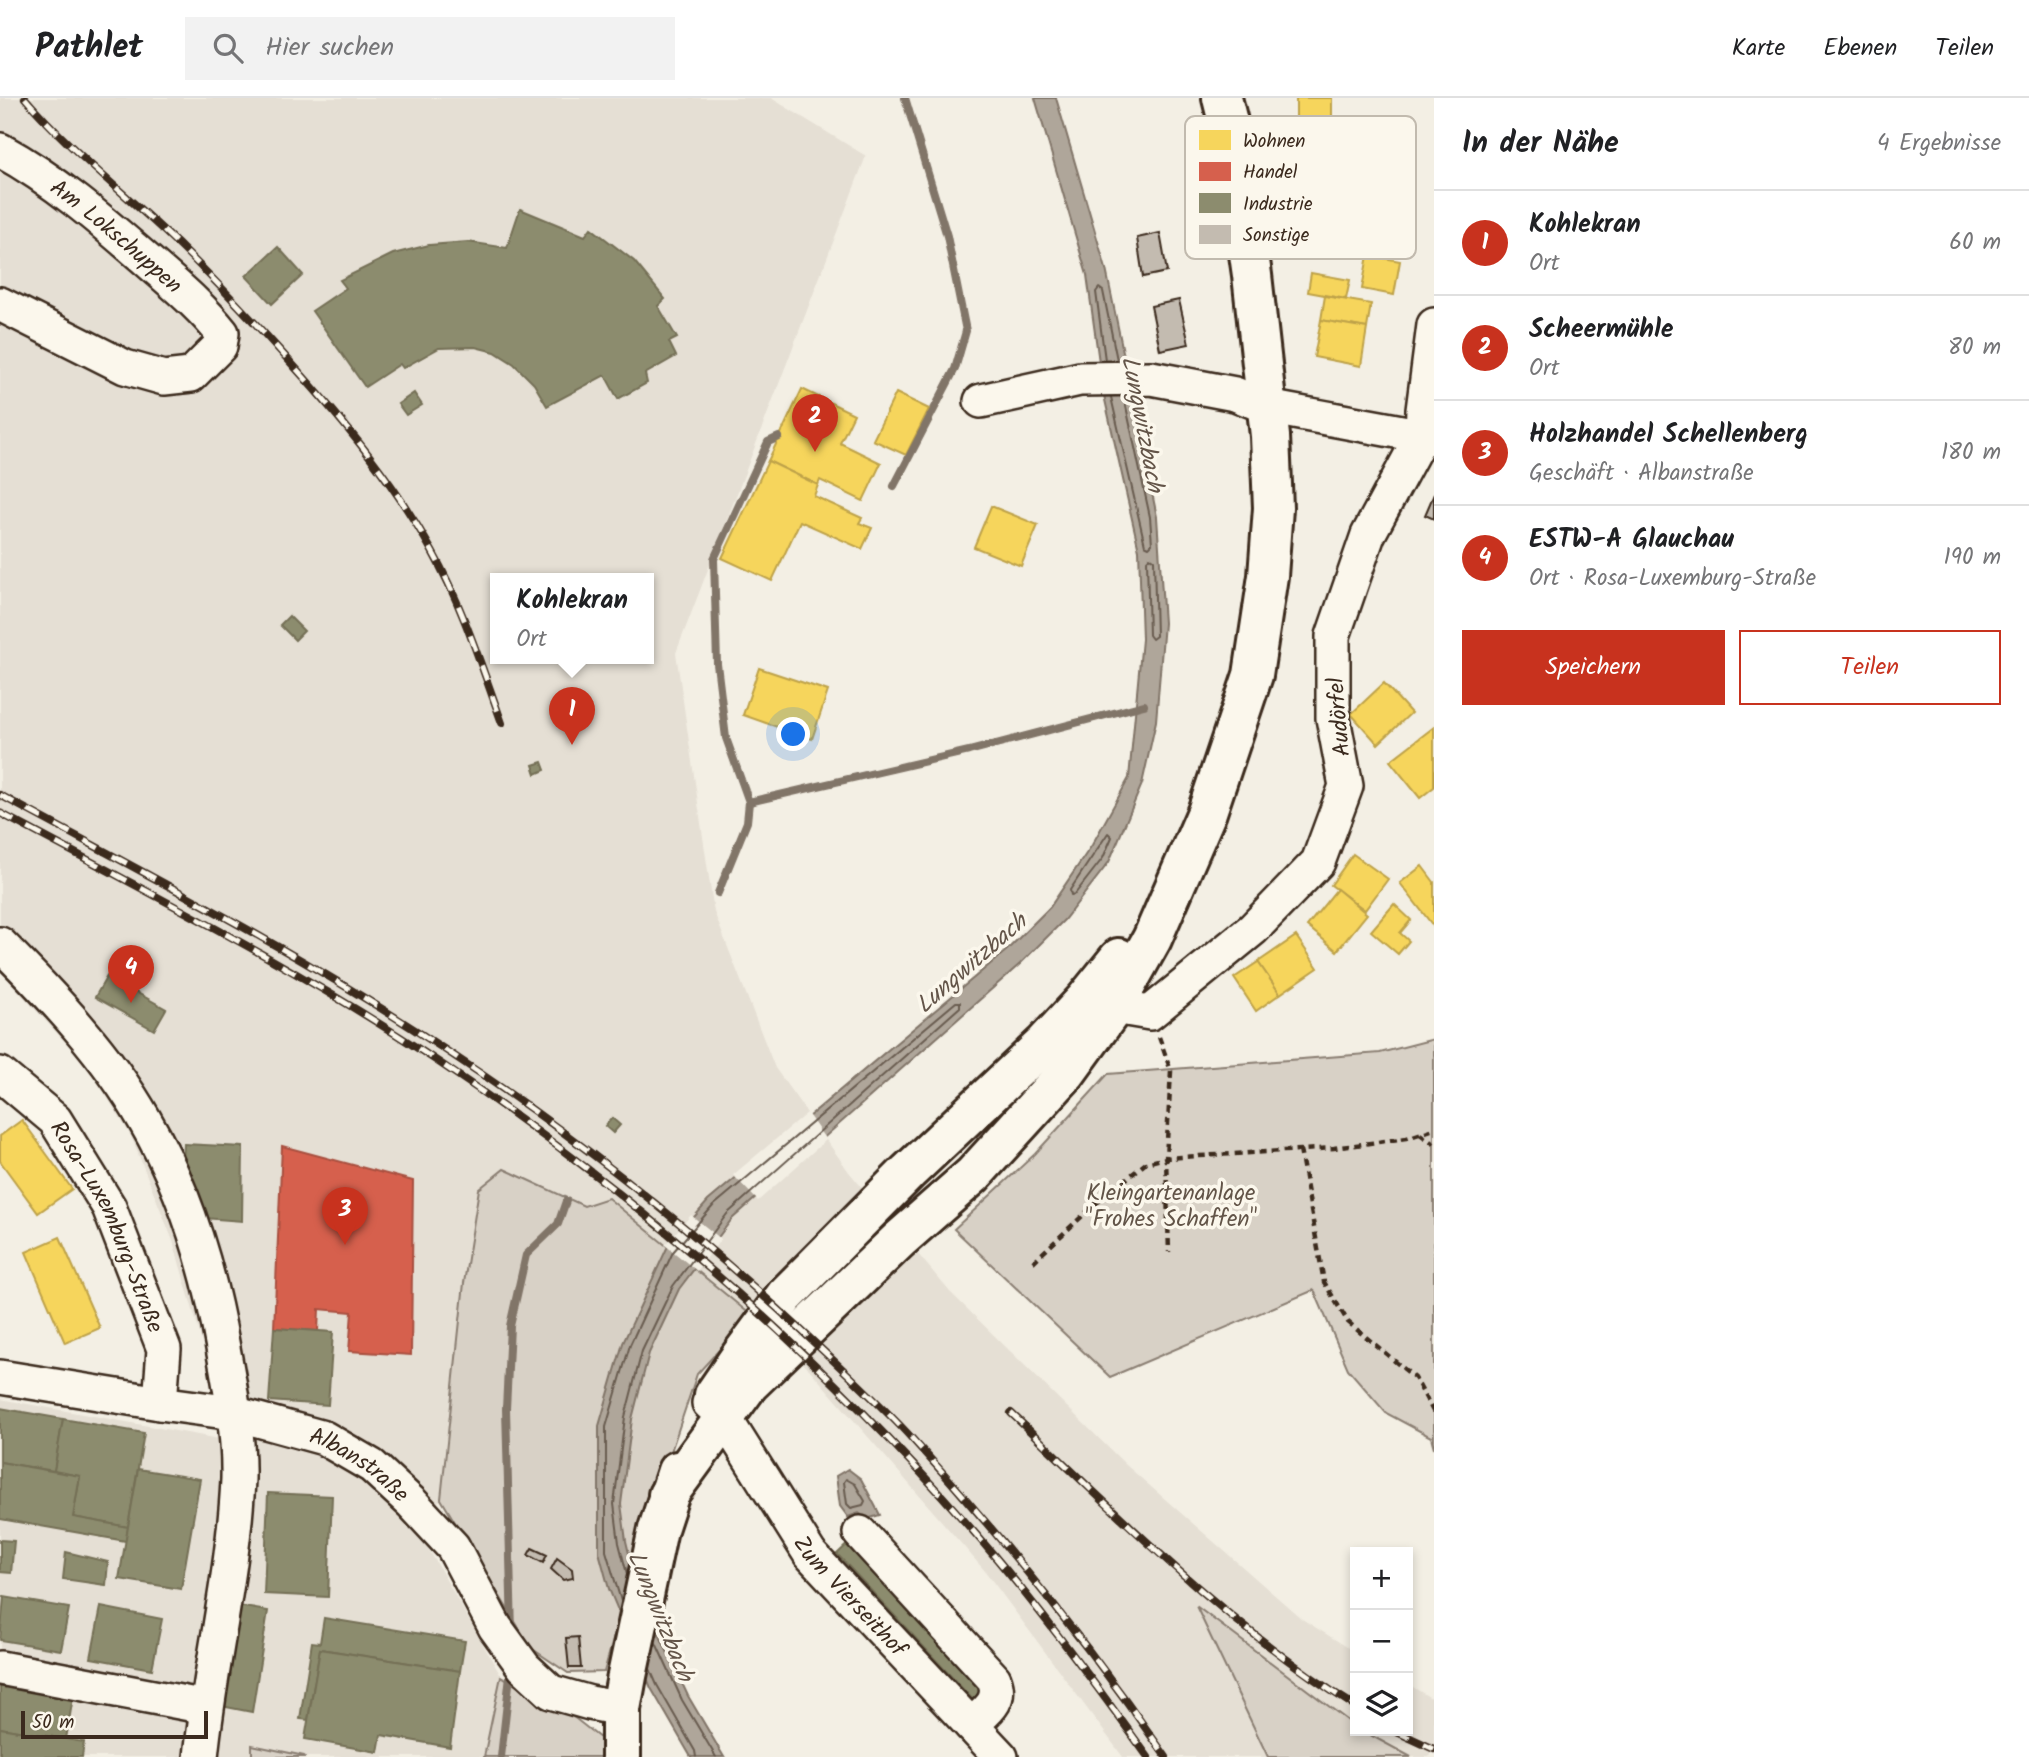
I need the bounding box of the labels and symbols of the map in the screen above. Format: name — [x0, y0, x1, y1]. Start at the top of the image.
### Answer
legend — [1185, 116, 1416, 259]
text: Wohnen — [1243, 127, 1305, 157]
text: Handel — [1243, 158, 1298, 188]
street label: Am Lokschuppen — [42, 171, 190, 303]
text: Industrie — [1243, 190, 1313, 220]
text: Sonstige — [1243, 221, 1310, 251]
water label: Lungwitzbach — [1109, 353, 1174, 498]
pin: 2 — [792, 394, 838, 452]
street label: Audörfel — [1319, 675, 1361, 758]
pin: 1 — [549, 687, 595, 745]
your location — [776, 717, 810, 751]
water label: Lungwitzbach — [907, 903, 1038, 1024]
pin: 4 — [108, 945, 154, 1003]
street label: Rosa-Luxemburg-Straße — [40, 1114, 172, 1339]
park label: Kleingartenanlage "Frohes Schaffen" — [1085, 1176, 1258, 1238]
pin: 3 — [322, 1187, 368, 1245]
street label: Albanstraße — [305, 1419, 417, 1512]
street label: Zum Vierseithof — [783, 1529, 916, 1668]
water label: Lungwitzbach — [616, 1545, 704, 1690]
scale bar — [21, 1708, 208, 1740]

